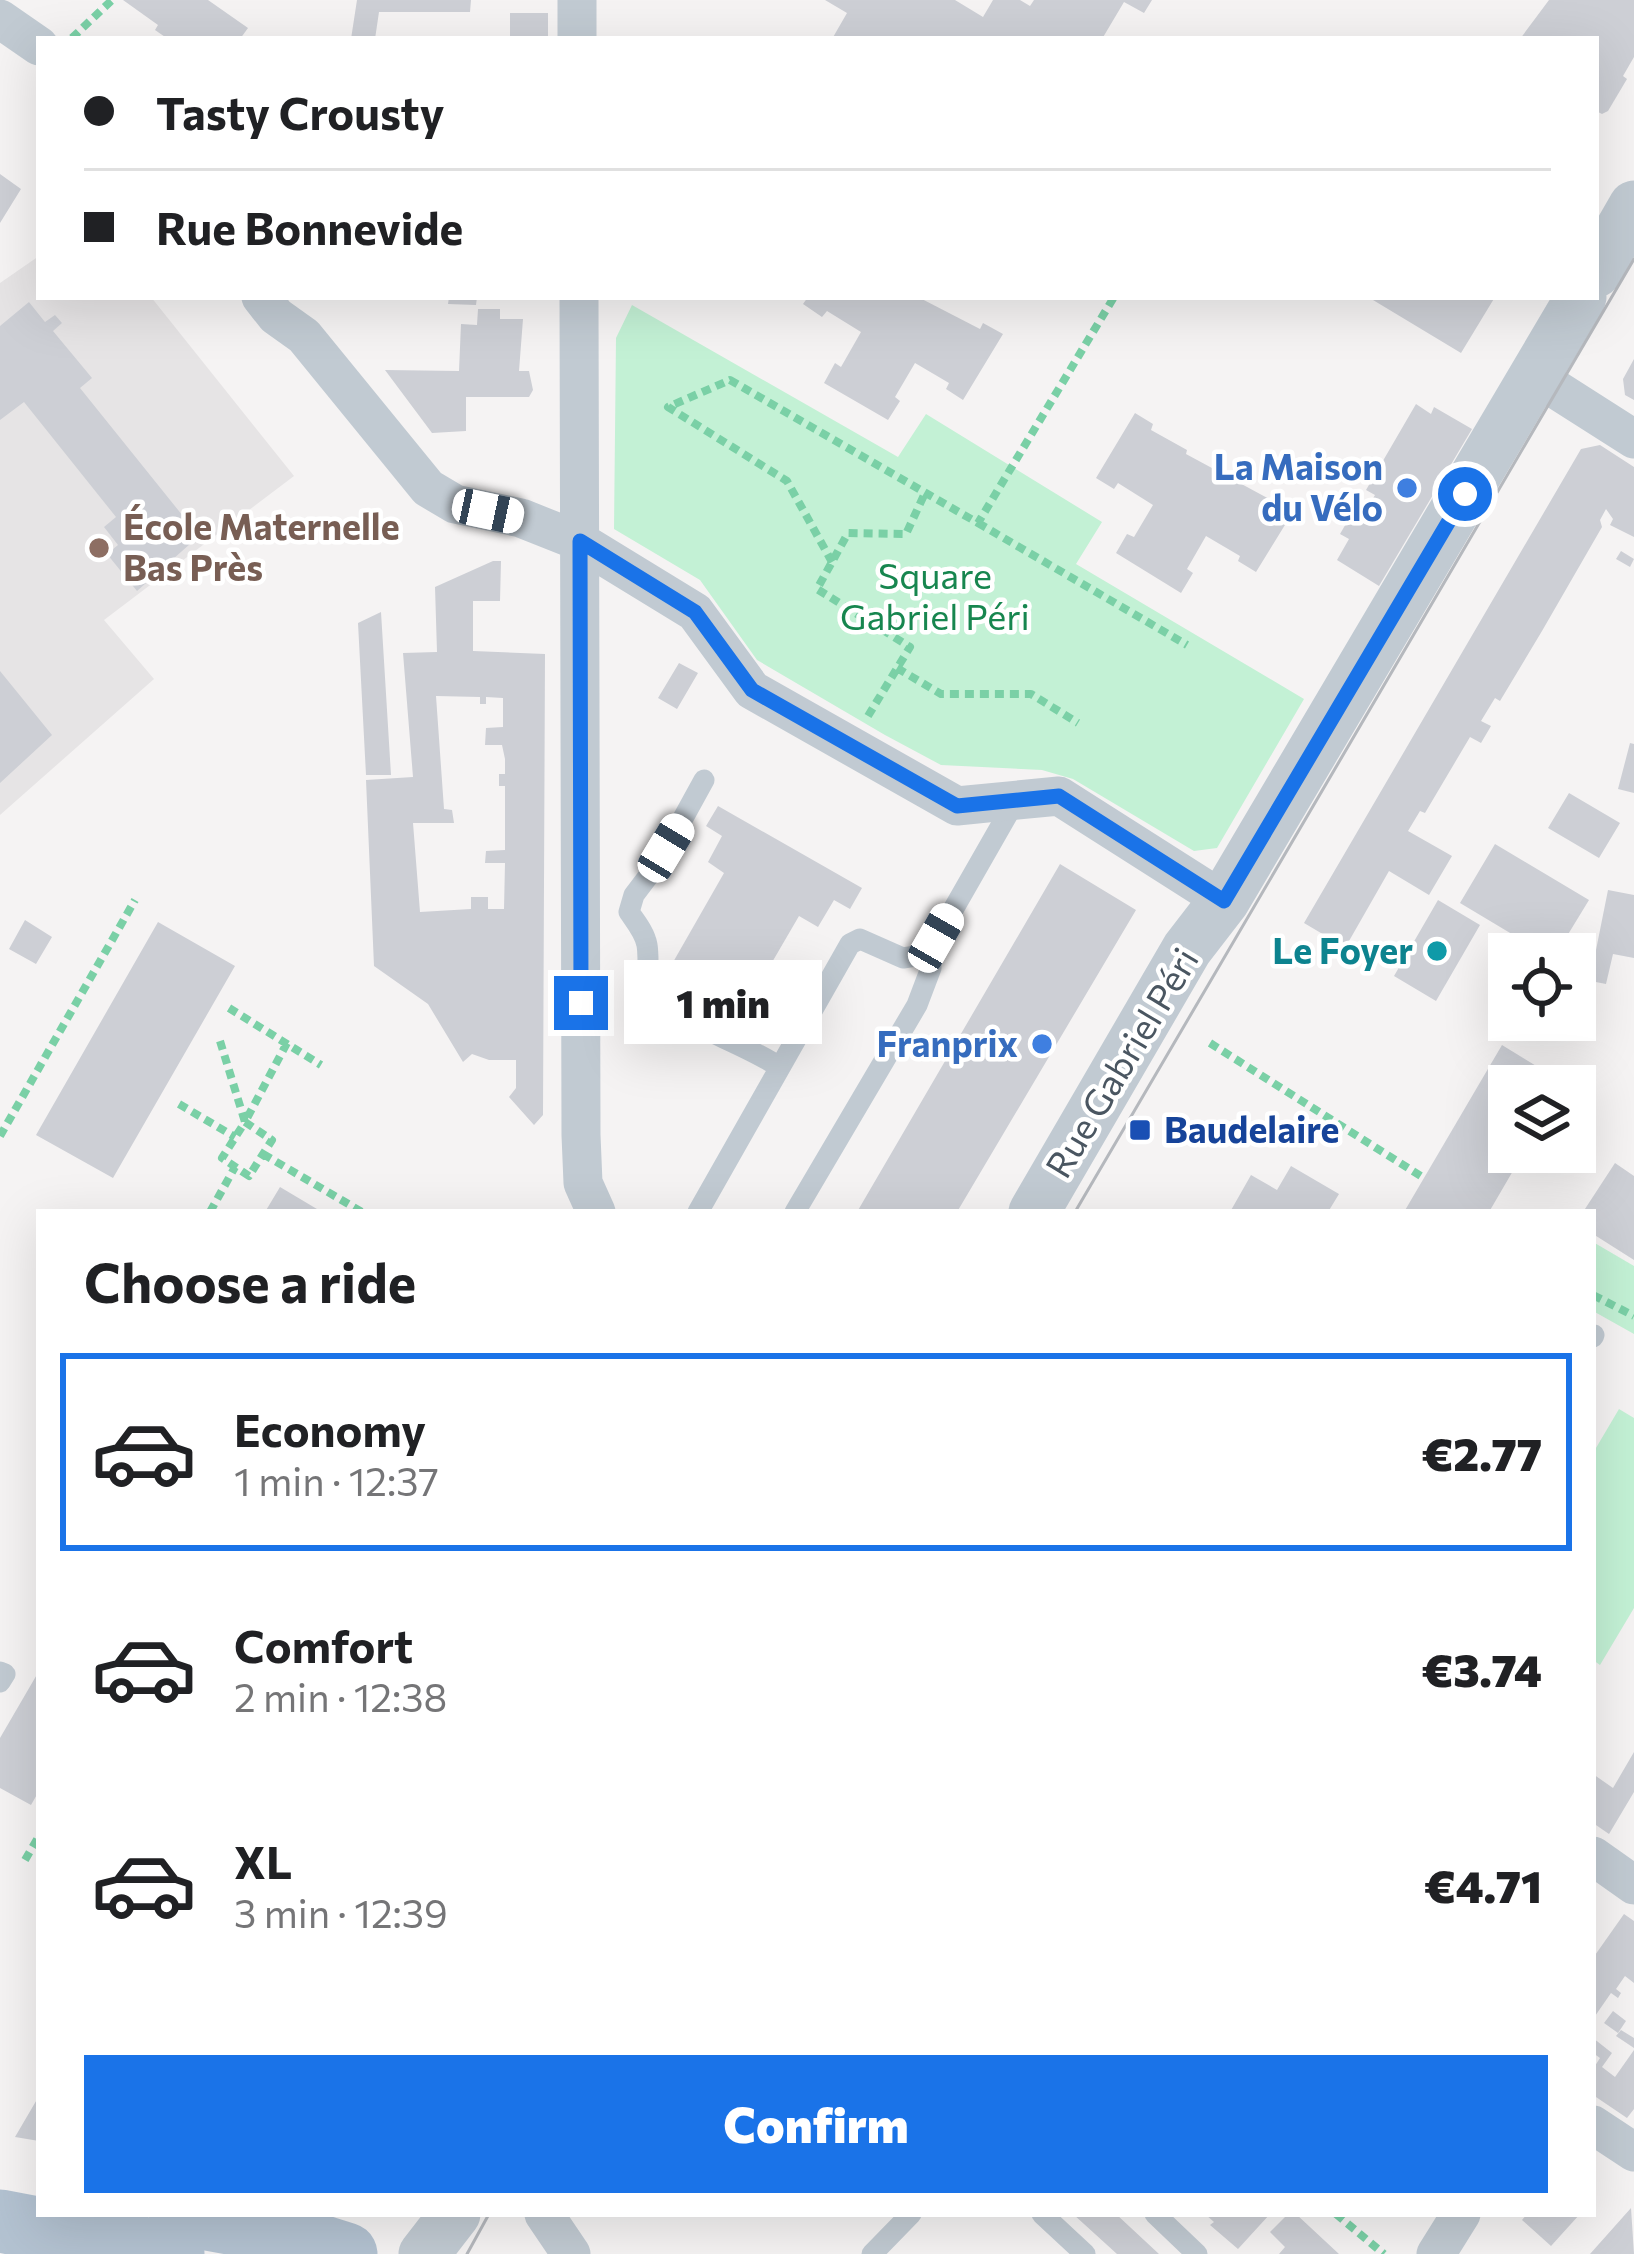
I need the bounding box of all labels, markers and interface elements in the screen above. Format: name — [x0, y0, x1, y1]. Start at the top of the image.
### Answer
text: Tasty Crousty — [156, 84, 444, 139]
text: Rue Bonnevide — [156, 199, 463, 254]
place label: La Maison du Vélo — [1214, 443, 1383, 528]
route start — [1438, 467, 1492, 521]
marker: La Maison du Vélo — [1394, 475, 1420, 501]
car — [449, 486, 527, 536]
place label: École Maternelle Bas Près — [123, 503, 400, 588]
marker: École Maternelle Bas Près — [86, 535, 112, 561]
park label: Square Gabriel Péri — [840, 552, 1030, 637]
car — [632, 808, 700, 888]
car — [902, 898, 970, 978]
place label: Le Foyer — [1272, 927, 1413, 971]
map controls — [1488, 933, 1596, 1173]
button: locate — [1488, 933, 1596, 1041]
marker: Le Foyer — [1424, 938, 1450, 964]
street label: Rue Gabriel Péri — [1035, 939, 1206, 1185]
callout: 1 min — [623, 961, 821, 1045]
route end — [554, 976, 608, 1030]
text: 1 min — [676, 978, 770, 1026]
place label: Franprix — [877, 1020, 1018, 1064]
marker: Franprix — [1029, 1031, 1055, 1057]
button: layers — [1488, 1065, 1596, 1173]
place label: Baudelaire — [1164, 1106, 1339, 1150]
marker: Baudelaire — [1127, 1117, 1153, 1143]
text: Choose a ride — [84, 1248, 416, 1314]
icon: car — [90, 1398, 198, 1506]
text: Economy — [234, 1401, 426, 1456]
text: €2.77 — [1422, 1425, 1542, 1480]
text: 1 min · 12:37 — [234, 1456, 439, 1504]
icon: car — [90, 1614, 198, 1722]
text: Comfort — [234, 1617, 413, 1672]
text: €3.74 — [1422, 1641, 1542, 1696]
text: 2 min · 12:38 — [234, 1672, 447, 1720]
icon: car — [90, 1830, 198, 1938]
text: XL — [234, 1833, 292, 1888]
text: €4.71 — [1424, 1857, 1542, 1912]
text: 3 min · 12:39 — [234, 1888, 448, 1936]
button: Confirm — [84, 2055, 1548, 2193]

